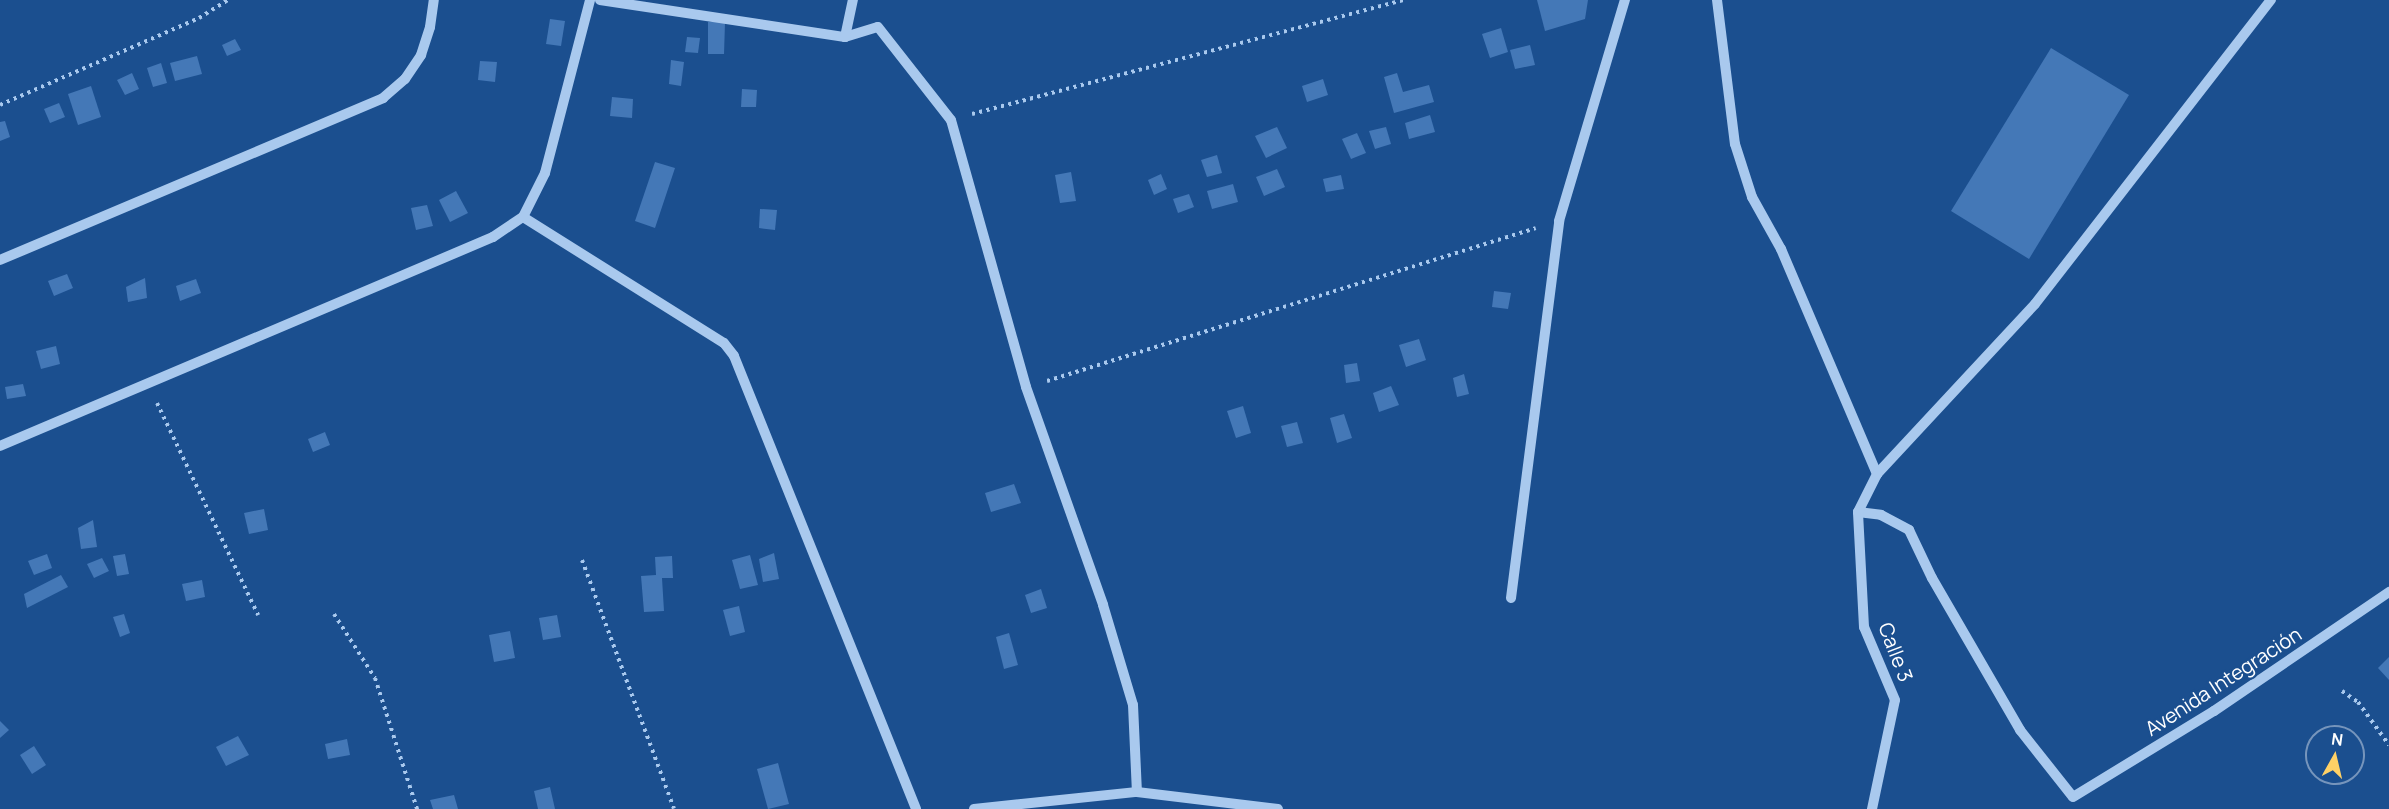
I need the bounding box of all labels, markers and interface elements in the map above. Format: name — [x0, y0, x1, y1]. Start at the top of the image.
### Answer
street label: Calle 3 — [1874, 619, 1918, 685]
street label: Avenida Integración — [2140, 622, 2306, 740]
north arrow — [2305, 725, 2365, 785]
text: N — [2330, 727, 2344, 751]

